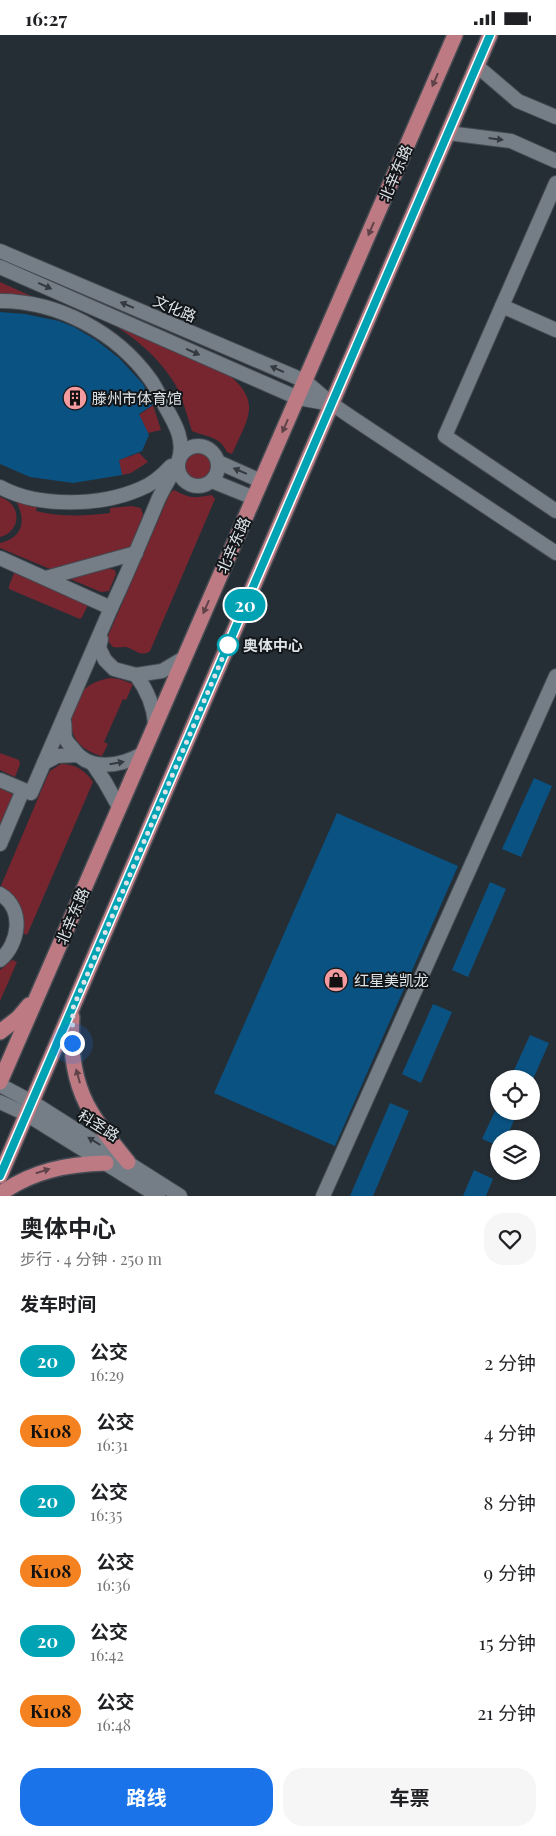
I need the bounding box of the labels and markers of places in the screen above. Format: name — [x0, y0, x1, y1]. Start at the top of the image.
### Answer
building icon: 滕州市体育馆 — [62, 385, 88, 411]
place label: 滕州市体育馆 — [92, 388, 182, 408]
marker: 奥体中心 — [217, 634, 239, 656]
place label: 奥体中心 — [243, 635, 303, 655]
shop icon: 红星美凯龙 — [323, 967, 349, 993]
place label: 红星美凯龙 — [354, 970, 429, 990]

